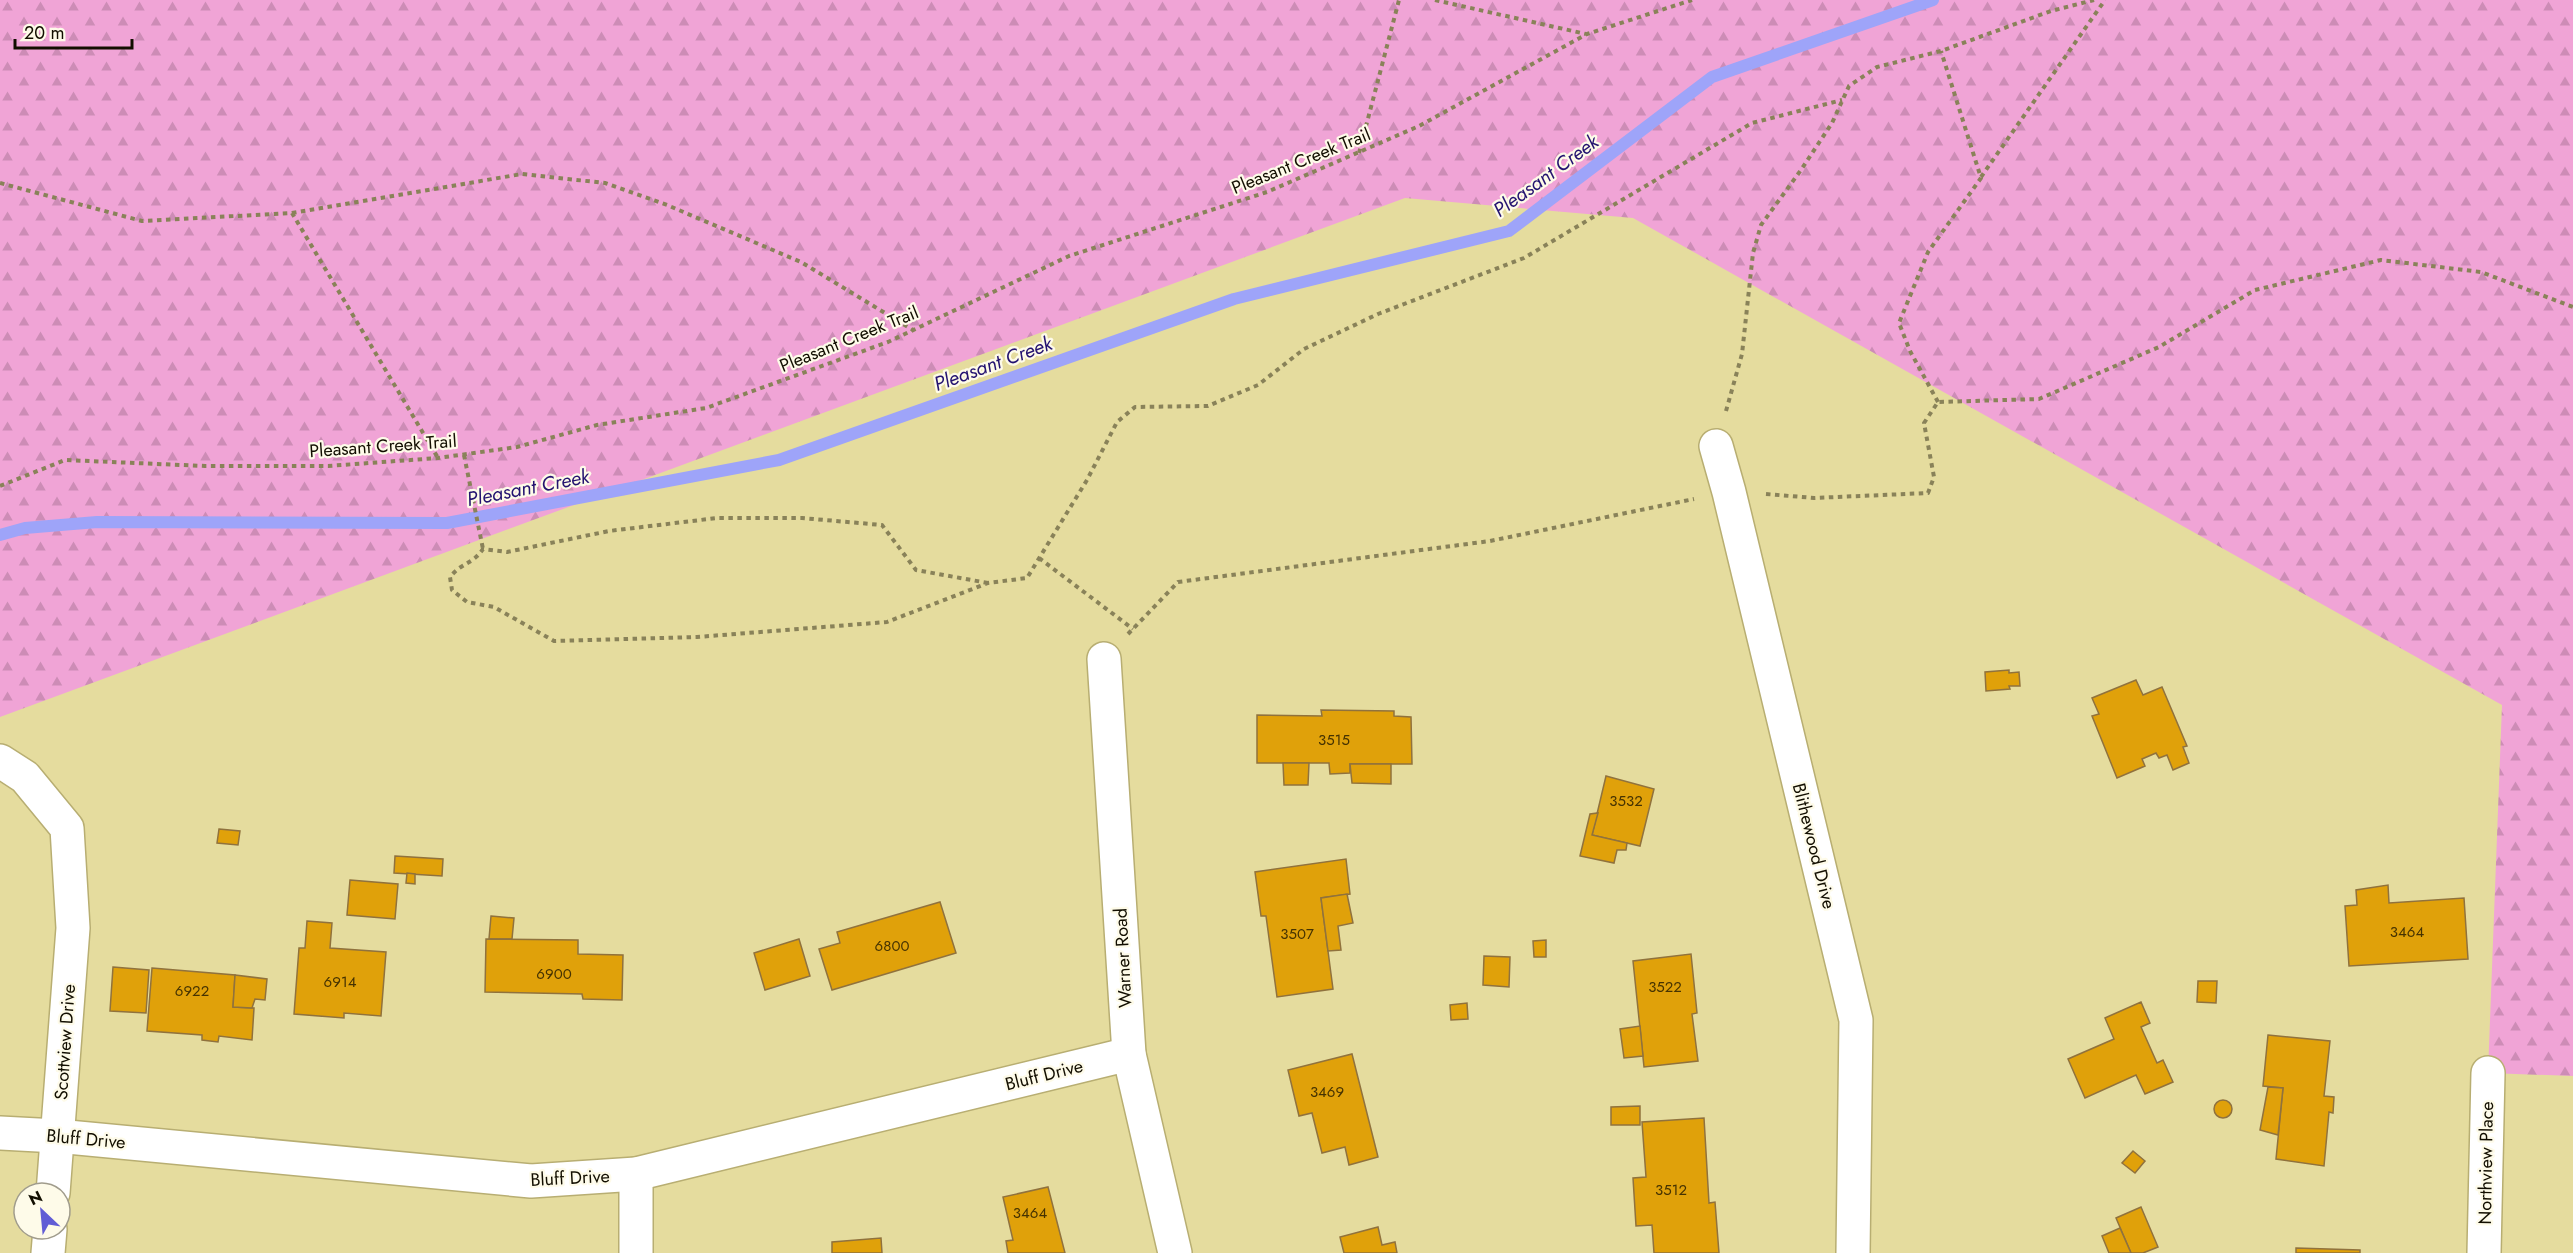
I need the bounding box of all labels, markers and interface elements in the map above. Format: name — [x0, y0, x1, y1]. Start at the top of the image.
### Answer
scale bar — [15, 12, 132, 50]
text: 20 m — [24, 20, 64, 46]
street label: Pleasant Creek Trail — [1228, 121, 1374, 201]
water label: Pleasant Creek — [1487, 127, 1606, 224]
street label: Pleasant Creek Trail — [776, 299, 922, 379]
water label: Pleasant Creek — [930, 329, 1058, 399]
street label: Pleasant Creek Trail — [308, 428, 458, 464]
water label: Pleasant Creek — [464, 462, 593, 514]
house number: 3515 — [1318, 729, 1350, 751]
street label: Blithewood Drive — [1786, 780, 1842, 912]
house number: 3532 — [1609, 790, 1643, 812]
street label: Warner Road — [1107, 907, 1139, 1009]
house number: 3464 — [2390, 921, 2424, 943]
house number: 3507 — [1280, 923, 1314, 945]
house number: 6800 — [875, 935, 909, 957]
house number: 6900 — [536, 963, 572, 985]
house number: 6914 — [324, 971, 357, 993]
house number: 3522 — [1648, 976, 1682, 998]
house number: 6922 — [175, 980, 209, 1002]
street label: Scottview Drive — [48, 983, 82, 1101]
street label: Bluff Drive — [1002, 1053, 1086, 1097]
house number: 3469 — [1310, 1081, 1344, 1103]
street label: Northview Place — [2472, 1101, 2500, 1225]
street label: Bluff Drive — [45, 1123, 127, 1155]
street label: Bluff Drive — [530, 1163, 610, 1193]
house number: 3512 — [1655, 1179, 1687, 1201]
north arrow — [12, 1181, 72, 1241]
text: N — [25, 1185, 46, 1211]
house number: 3464 — [1013, 1202, 1047, 1224]

